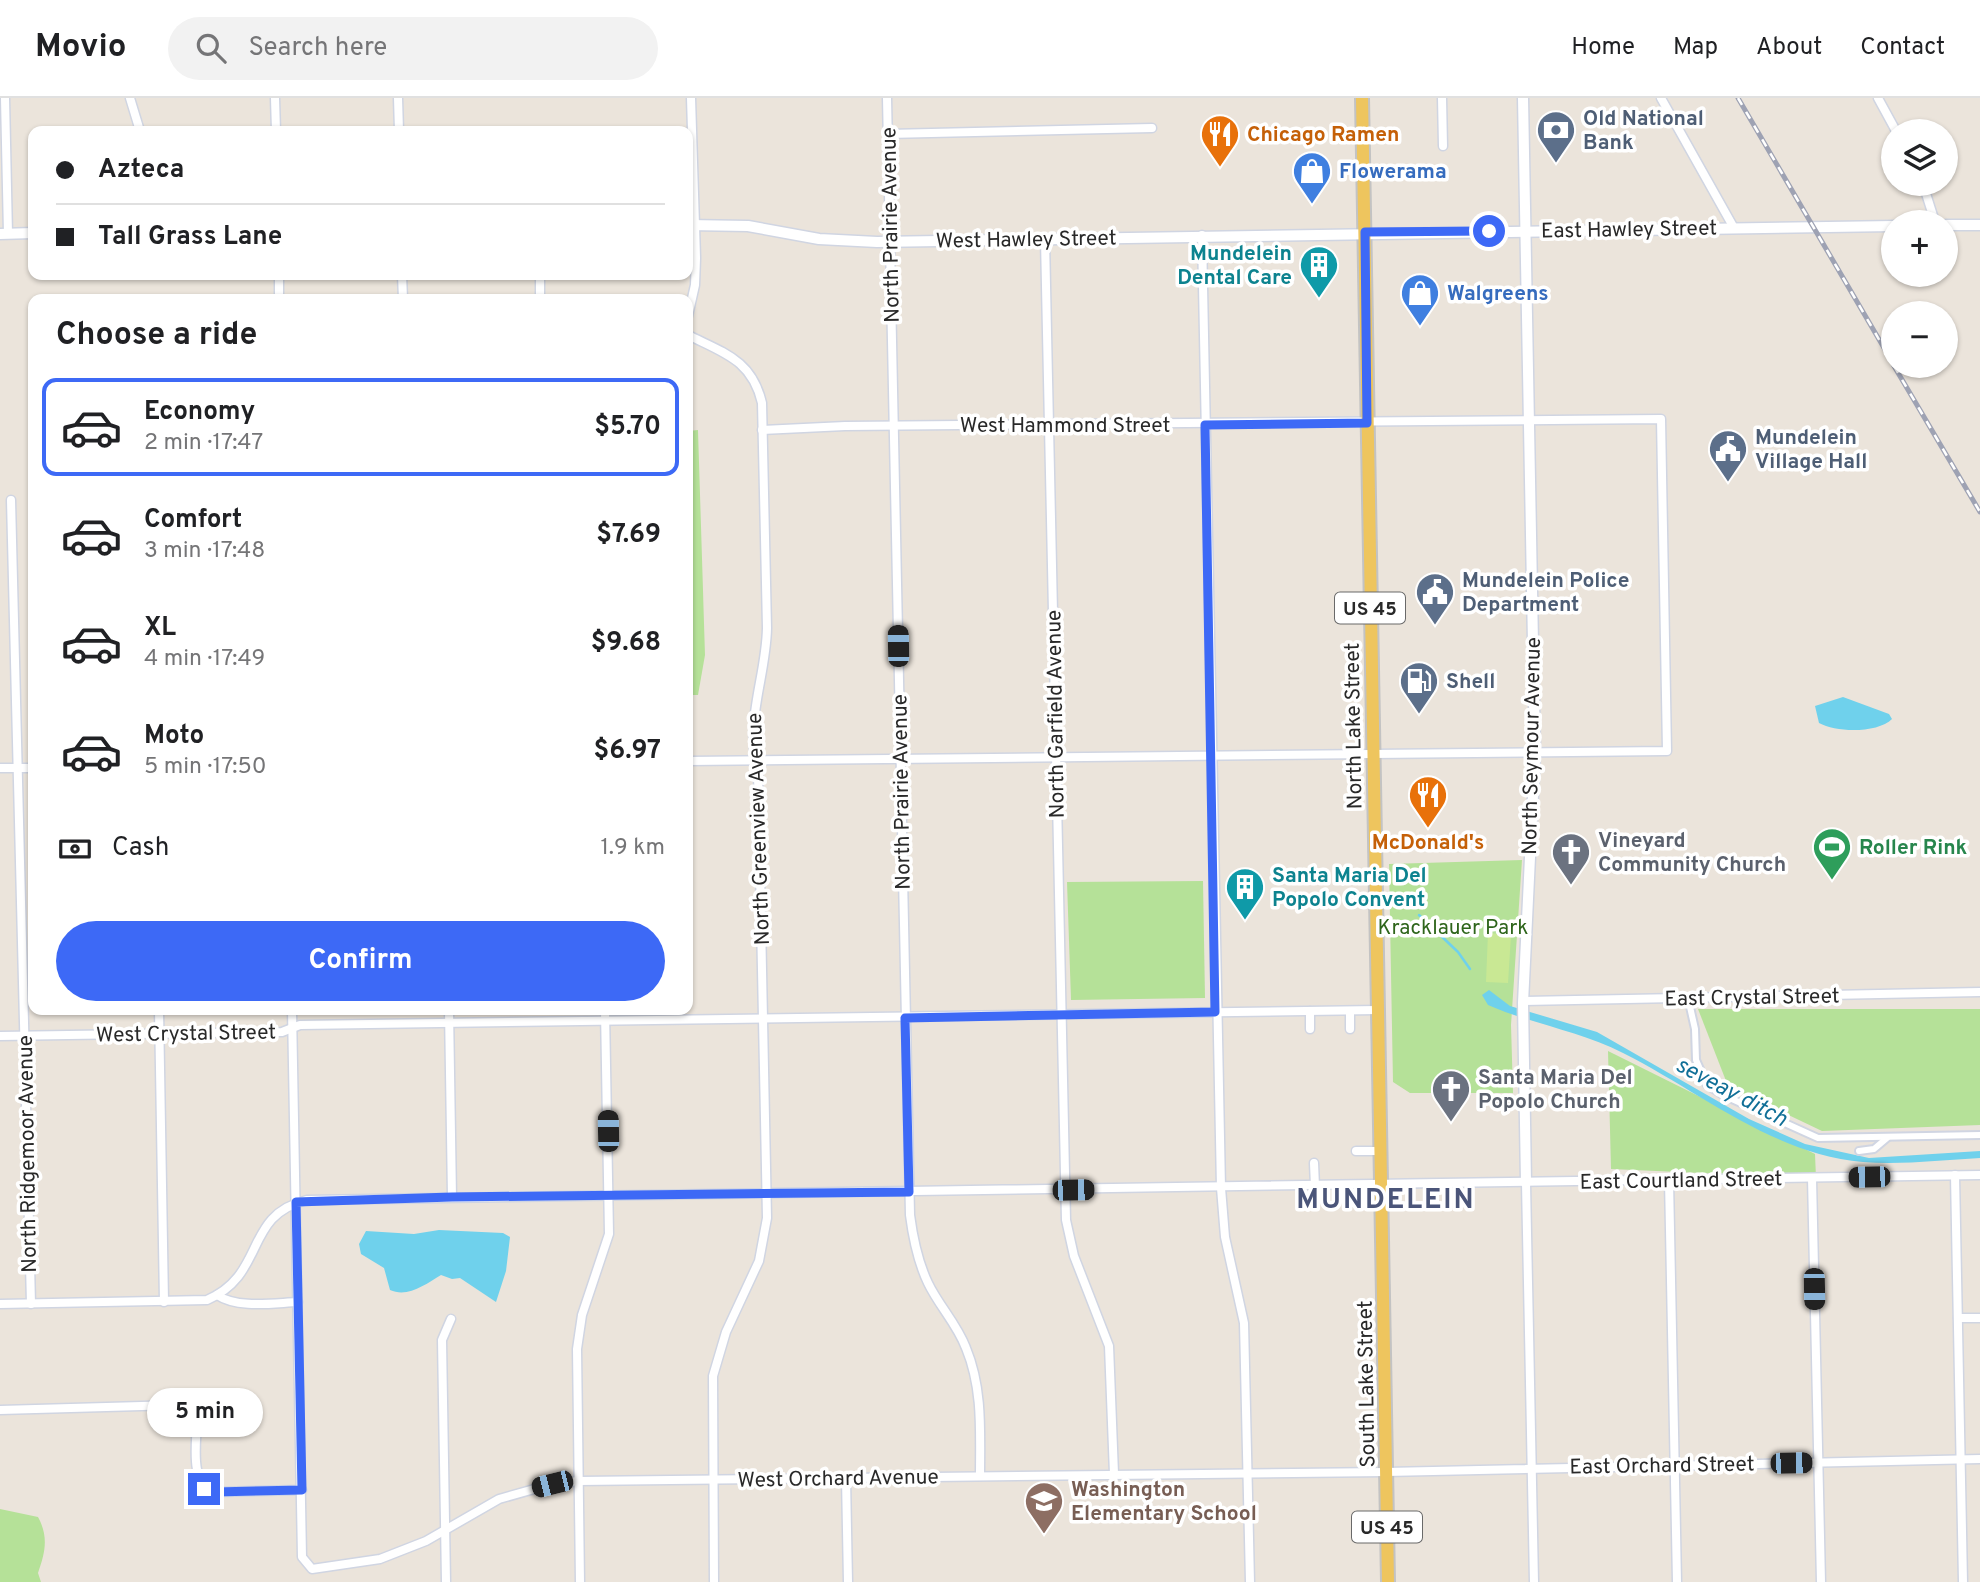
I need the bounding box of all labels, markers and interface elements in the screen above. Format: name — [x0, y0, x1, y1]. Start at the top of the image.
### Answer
search box — [168, 17, 658, 80]
text: Movio — [35, 27, 126, 69]
icon: search — [192, 29, 230, 67]
text: Search here — [248, 32, 387, 65]
text: Home — [1571, 33, 1635, 63]
text: Map — [1673, 33, 1718, 63]
text: About — [1756, 33, 1822, 63]
text: Contact — [1860, 33, 1945, 63]
place label: Old National Bank — [1583, 106, 1704, 157]
bank icon: Old National Bank — [1535, 109, 1577, 164]
restaurant icon: Chicago Ramen — [1199, 113, 1241, 168]
map controls — [1881, 119, 1958, 378]
button: layers — [1881, 119, 1958, 196]
place label: Chicago Ramen — [1247, 122, 1399, 149]
street label: North Prairie Avenue — [876, 127, 907, 323]
shop icon: Flowerama — [1291, 150, 1333, 205]
text: Azteca — [98, 154, 184, 187]
place label: Flowerama — [1339, 159, 1447, 186]
button: + — [1881, 210, 1958, 287]
route start — [1473, 215, 1505, 247]
street label: East Hawley Street — [1541, 215, 1717, 246]
text: Tall Grass Lane — [98, 221, 282, 254]
street label: West Hawley Street — [935, 225, 1117, 256]
place label: Mundelein Dental Care — [1177, 241, 1292, 292]
building icon: Mundelein Dental Care — [1298, 244, 1340, 299]
shop icon: Walgreens — [1399, 272, 1441, 327]
place label: Walgreens — [1447, 281, 1549, 308]
button: − — [1881, 301, 1958, 378]
text: Choose a ride — [56, 316, 257, 356]
icon: car — [60, 396, 123, 459]
text: Economy — [144, 396, 255, 429]
text: $5.70 — [594, 411, 661, 444]
street label: West Hammond Street — [960, 413, 1170, 440]
place label: Mundelein Village Hall — [1755, 425, 1867, 476]
public building icon: Mundelein Village Hall — [1707, 428, 1749, 483]
text: 2 min · 17:47 — [144, 429, 263, 458]
icon: car — [60, 504, 123, 567]
text: Comfort — [144, 504, 242, 537]
text: $7.69 — [596, 519, 661, 552]
text: 3 min · 17:48 — [144, 537, 265, 566]
place label: Mundelein Police Department — [1462, 568, 1629, 619]
public building icon: Mundelein Police Department — [1414, 571, 1456, 626]
road number: US 45 — [1335, 593, 1405, 624]
street label: North Garfield Avenue — [1041, 609, 1072, 819]
icon: car — [60, 612, 123, 675]
text: XL — [144, 612, 176, 645]
car — [888, 625, 909, 667]
text: $9.68 — [591, 627, 661, 660]
street label: North Seymour Avenue — [1517, 637, 1548, 855]
street label: North Lake Street — [1340, 642, 1369, 810]
text: 4 min · 17:49 — [144, 645, 265, 674]
fuel station icon: Shell — [1398, 660, 1440, 715]
place label: Shell — [1446, 669, 1495, 696]
street label: North Prairie Avenue — [887, 694, 918, 890]
street label: North Greenview Avenue — [742, 712, 777, 946]
icon: car — [60, 720, 123, 783]
text: Moto — [144, 720, 204, 753]
text: $6.97 — [594, 735, 661, 768]
text: 5 min · 17:50 — [144, 753, 267, 782]
restaurant icon: McDonald's — [1407, 774, 1449, 829]
sports icon: Roller Rink — [1811, 826, 1853, 881]
place label: Vineyard Community Church — [1598, 828, 1786, 879]
icon: cash — [56, 830, 94, 868]
place label: McDonald's — [1372, 830, 1484, 857]
church icon: Vineyard Community Church — [1550, 831, 1592, 886]
text: Cash — [112, 832, 169, 865]
text: 1.9 km — [600, 834, 665, 863]
place label: Roller Rink — [1859, 835, 1968, 862]
place label: Santa Maria Del Popolo Convent — [1272, 863, 1427, 914]
building icon: Santa Maria Del Popolo Convent — [1224, 866, 1266, 921]
park label: Kracklauer Park — [1378, 915, 1528, 942]
button: Confirm — [56, 921, 665, 1001]
street label: East Crystal Street — [1664, 983, 1840, 1014]
street label: West Crystal Street — [96, 1019, 276, 1050]
street label: North Ridgemoor Avenue — [13, 1035, 44, 1273]
water label: seveay ditch — [1670, 1052, 1792, 1135]
place label: Santa Maria Del Popolo Church — [1478, 1065, 1633, 1116]
church icon: Santa Maria Del Popolo Church — [1430, 1068, 1472, 1123]
car — [598, 1110, 619, 1152]
street label: East Courtland Street — [1579, 1166, 1783, 1197]
car — [1848, 1166, 1891, 1188]
car — [1052, 1179, 1095, 1201]
district label: MUNDELEIN — [1296, 1183, 1476, 1219]
car — [1804, 1268, 1825, 1310]
street label: South Lake Street — [1353, 1300, 1382, 1468]
callout: 5 min — [146, 1388, 262, 1436]
text: 5 min — [175, 1398, 235, 1427]
street label: East Orchard Street — [1569, 1451, 1755, 1482]
car — [1770, 1452, 1813, 1474]
street label: West Orchard Avenue — [737, 1464, 939, 1495]
car — [530, 1469, 575, 1499]
route end — [188, 1473, 220, 1505]
place label: Washington Elementary School — [1071, 1477, 1257, 1528]
school or university icon: Washington Elementary School — [1023, 1480, 1065, 1535]
road number: US 45 — [1352, 1512, 1422, 1542]

